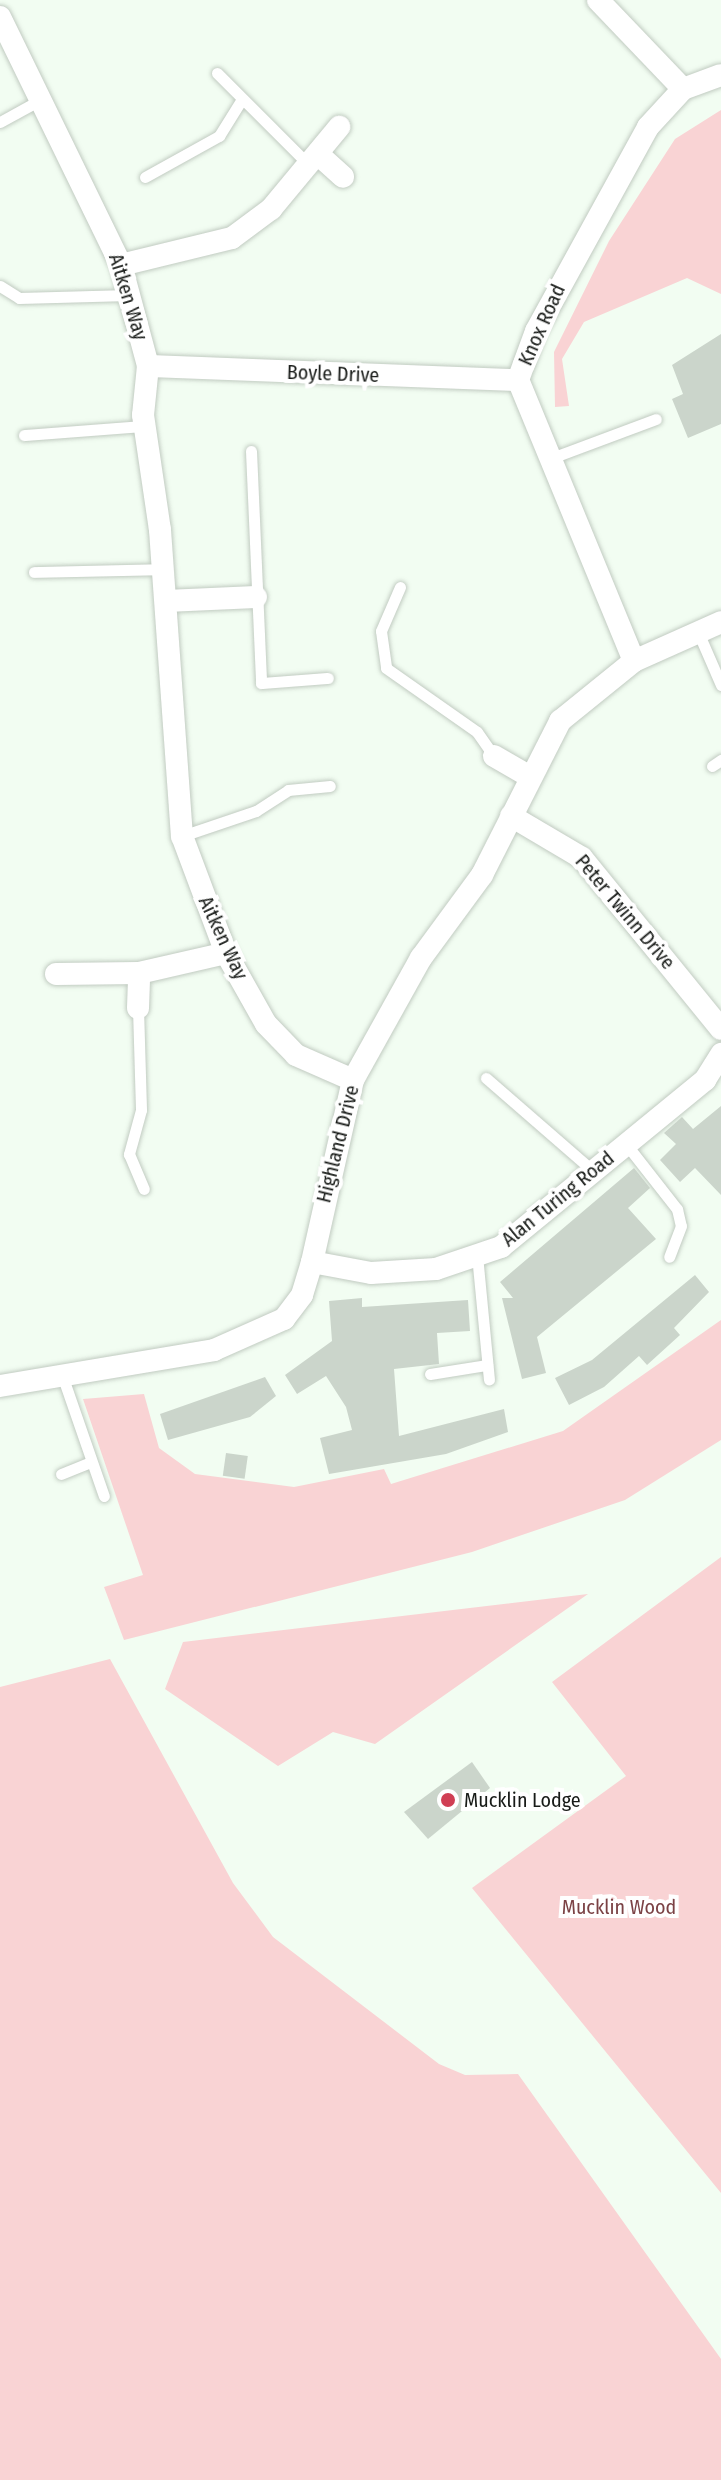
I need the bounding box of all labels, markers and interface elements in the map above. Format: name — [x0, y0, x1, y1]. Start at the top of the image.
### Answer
street label: Aitken Way — [103, 251, 153, 343]
street label: Knox Road — [513, 281, 571, 369]
street label: Boyle Drive — [286, 360, 380, 388]
street label: Peter Twinn Drive — [570, 850, 680, 974]
street label: Aitken Way — [193, 893, 253, 983]
street label: Highland Drive — [312, 1083, 364, 1205]
street label: Alan Turing Road — [497, 1146, 619, 1252]
place label: Mucklin Lodge — [464, 1788, 581, 1812]
marker: Mucklin Lodge — [439, 1791, 457, 1809]
park label: Mucklin Wood — [562, 1895, 676, 1919]

